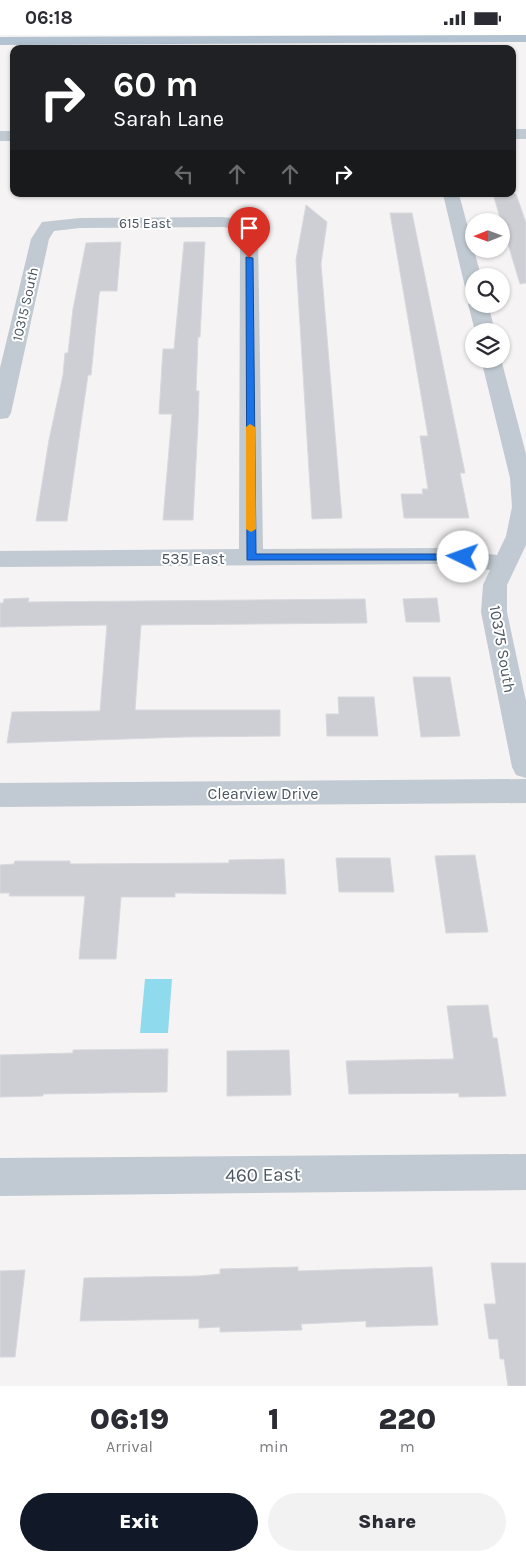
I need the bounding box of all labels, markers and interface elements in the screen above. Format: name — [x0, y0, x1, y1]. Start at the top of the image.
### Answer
text: 06:18 — [25, 7, 73, 29]
text: 60 m — [113, 64, 198, 105]
icon: right — [30, 65, 95, 130]
text: Sarah Lane — [113, 106, 224, 132]
icon: left — [170, 160, 198, 188]
icon: ahead — [223, 160, 251, 188]
icon: ahead — [276, 160, 304, 188]
icon: right — [329, 160, 357, 188]
pin — [228, 207, 270, 258]
north arrow — [465, 213, 510, 257]
map controls — [465, 213, 510, 368]
icon: arrive — [235, 214, 263, 242]
street label: 615 East — [119, 215, 171, 232]
street label: 10315 South — [9, 265, 42, 343]
button: search — [465, 268, 510, 313]
button: layers — [465, 323, 510, 368]
position arrow — [436, 530, 488, 582]
street label: 535 East — [161, 549, 225, 568]
street label: 10375 South — [485, 604, 520, 694]
street label: Clearview Drive — [208, 784, 318, 803]
street label: 460 East — [225, 1163, 301, 1187]
text: 06:19 — [90, 1401, 169, 1437]
text: 1 — [268, 1401, 279, 1437]
text: 220 — [378, 1401, 436, 1437]
text: Arrival — [106, 1437, 153, 1456]
text: min — [259, 1437, 288, 1456]
text: m — [400, 1437, 415, 1456]
button: Exit — [20, 1493, 258, 1551]
button: Share — [268, 1493, 506, 1551]

